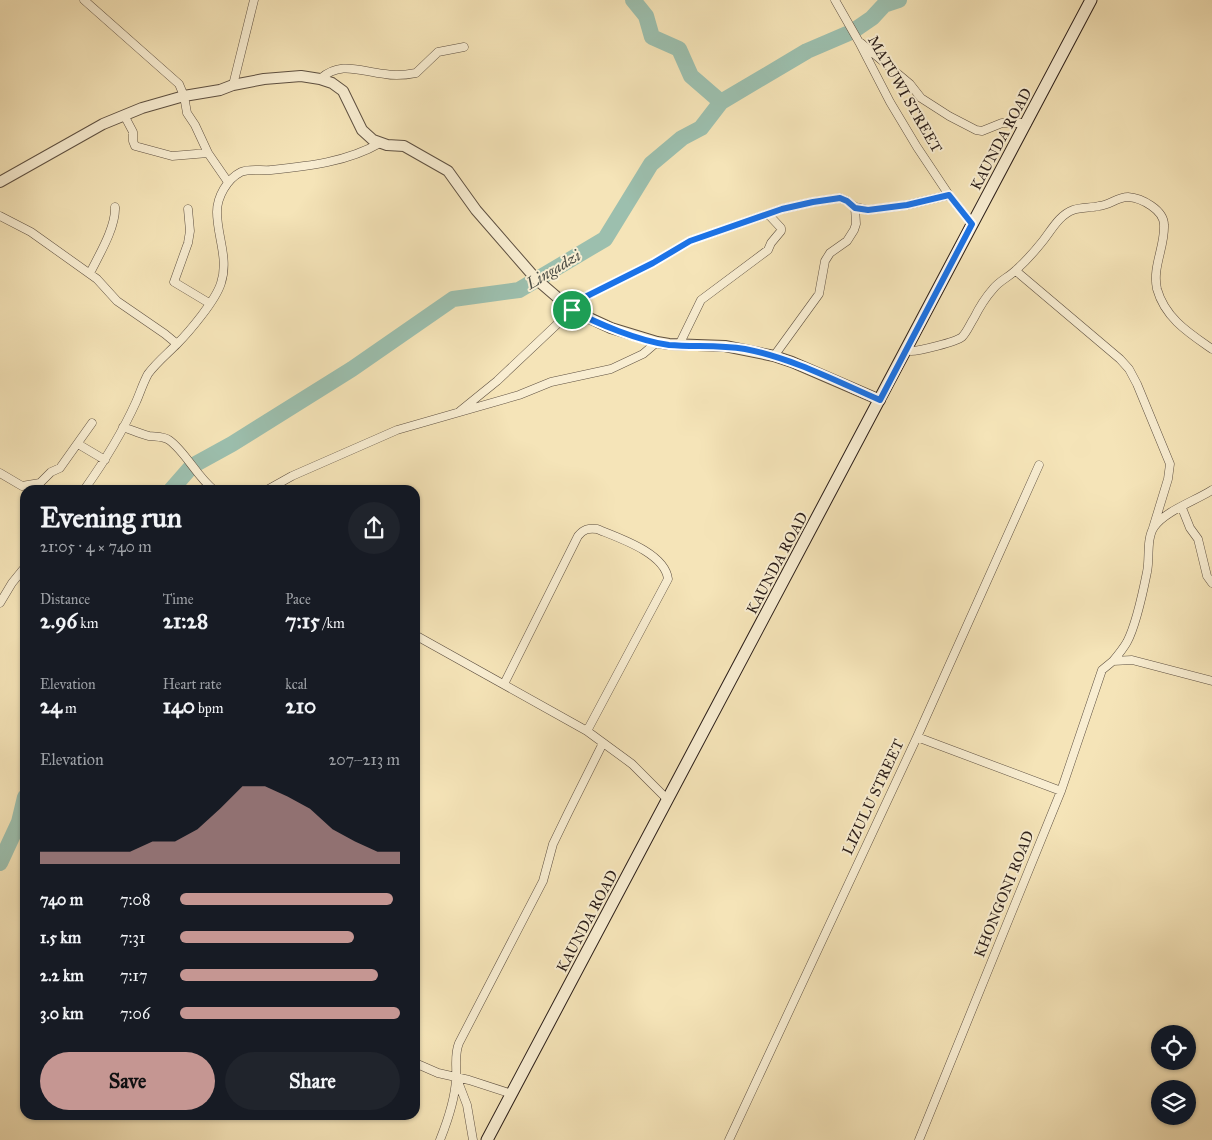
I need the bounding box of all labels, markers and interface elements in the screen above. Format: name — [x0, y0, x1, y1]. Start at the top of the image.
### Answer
street label: MATUWI STREET — [864, 32, 946, 156]
street label: KAUNDA ROAD — [967, 85, 1036, 193]
water label: Lingadzi — [522, 246, 584, 294]
pin — [551, 289, 593, 331]
icon: arrive — [558, 296, 586, 324]
text: Evening run — [40, 500, 182, 535]
button: share — [348, 502, 400, 554]
street label: KAUNDA ROAD — [743, 509, 812, 617]
text: 21:05 · 4 × 740 m — [40, 537, 152, 556]
text: Distance — [40, 591, 90, 608]
text: Time — [163, 591, 194, 608]
text: Pace — [285, 591, 311, 608]
text: 2.96 — [40, 608, 77, 634]
text: 21:28 — [163, 608, 208, 634]
text: 7:15 — [285, 608, 320, 634]
text: km — [77, 615, 98, 632]
text: /km — [320, 615, 345, 632]
text: Elevation — [40, 676, 96, 693]
text: Heart rate — [163, 676, 222, 693]
text: kcal — [285, 676, 307, 693]
text: 24 — [40, 693, 62, 719]
text: 140 — [163, 693, 195, 719]
text: 210 — [285, 693, 316, 719]
text: m — [62, 700, 77, 717]
text: bpm — [195, 700, 223, 717]
street label: LIZULU STREET — [838, 736, 908, 858]
text: Elevation — [40, 750, 104, 769]
text: 207–213 m — [328, 750, 400, 769]
street label: KHONGONI ROAD — [970, 828, 1038, 960]
street label: KAUNDA ROAD — [553, 867, 622, 975]
text: 740 m — [40, 890, 83, 909]
text: 7:08 — [120, 890, 150, 909]
text: 1.5 km — [40, 928, 81, 947]
text: 7:31 — [120, 928, 145, 947]
text: 2.2 km — [40, 966, 84, 985]
text: 7:17 — [120, 966, 147, 985]
text: 3.0 km — [40, 1004, 83, 1023]
text: 7:06 — [120, 1004, 150, 1023]
map controls — [1151, 1025, 1196, 1125]
button: locate — [1151, 1025, 1196, 1070]
button: Save — [40, 1052, 215, 1110]
button: Share — [225, 1052, 400, 1110]
button: layers — [1151, 1080, 1196, 1125]

